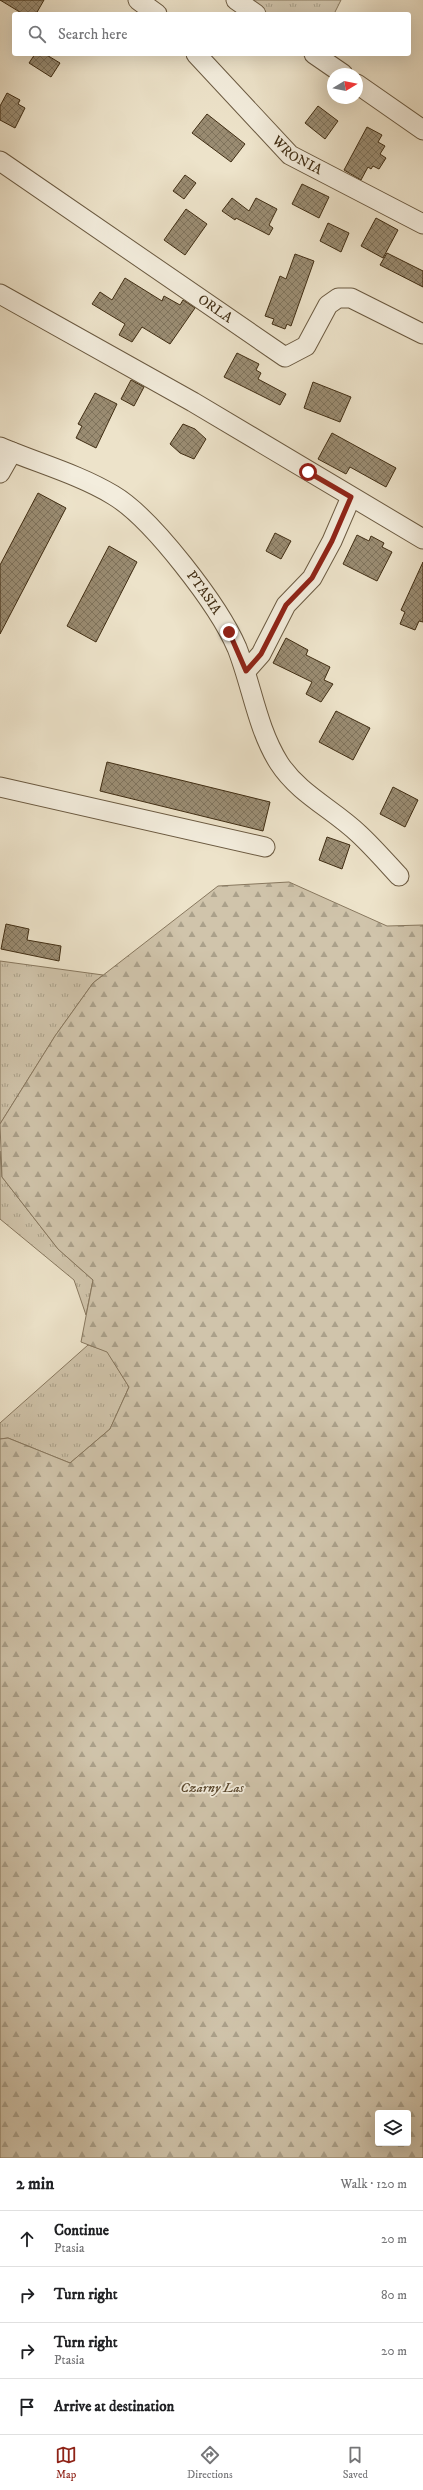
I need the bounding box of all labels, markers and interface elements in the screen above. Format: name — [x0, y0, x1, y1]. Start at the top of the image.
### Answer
search box — [12, 12, 411, 56]
icon: search — [26, 23, 48, 45]
text: Search here — [58, 25, 127, 44]
north arrow — [327, 68, 363, 104]
street label: WRONIA — [267, 131, 326, 180]
street label: ORLA — [194, 291, 237, 328]
route start — [299, 463, 317, 481]
street label: PTASIA — [182, 567, 226, 619]
route end — [220, 623, 238, 641]
park label: Czarny Las — [180, 1779, 244, 1797]
map controls — [375, 2110, 411, 2146]
button: layers — [375, 2110, 411, 2146]
text: 2 min — [16, 2173, 54, 2195]
text: Walk · 120 m — [341, 2176, 407, 2192]
text: Continue — [54, 2221, 109, 2240]
icon: ahead — [16, 2228, 38, 2250]
text: 20 m — [381, 2231, 407, 2247]
text: Ptasia — [54, 2240, 84, 2256]
icon: right — [16, 2284, 38, 2306]
text: Turn right — [54, 2285, 117, 2304]
text: 80 m — [381, 2287, 407, 2303]
text: Turn right — [54, 2333, 117, 2352]
icon: right — [16, 2340, 38, 2362]
text: 20 m — [381, 2343, 407, 2359]
text: Ptasia — [54, 2352, 84, 2368]
icon: arrive — [16, 2396, 38, 2418]
text: Arrive at destination — [54, 2397, 174, 2416]
tab: Map — [55, 2444, 77, 2482]
tab: Directions — [187, 2444, 233, 2482]
tab: Saved — [343, 2444, 368, 2482]

